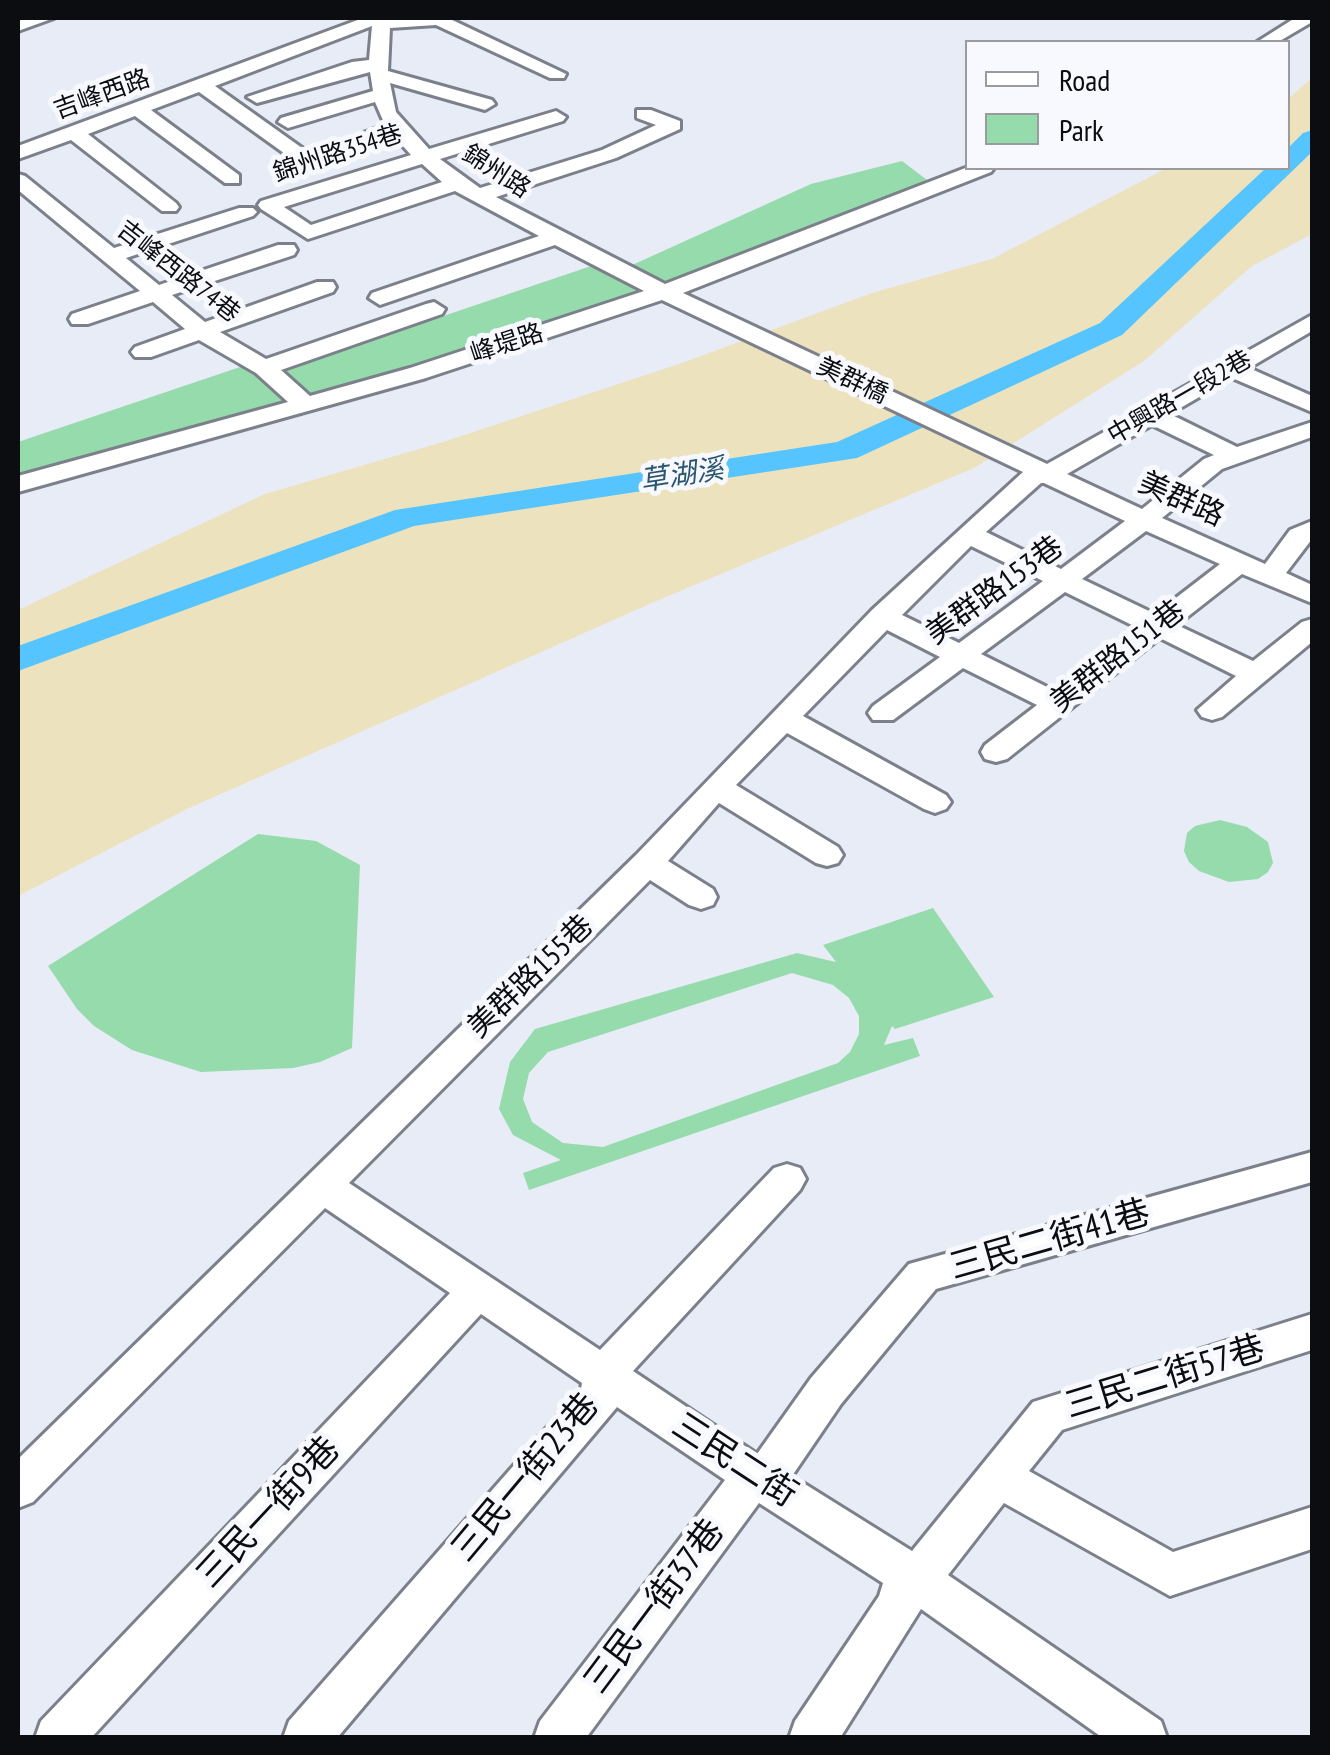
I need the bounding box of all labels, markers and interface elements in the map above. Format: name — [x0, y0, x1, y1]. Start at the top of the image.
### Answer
legend — [965, 40, 1290, 170]
text: Road — [1059, 60, 1110, 99]
street label: 吉峰西路 — [50, 64, 154, 126]
text: Park — [1059, 110, 1104, 149]
street label: 錦州路354巷 — [270, 119, 406, 189]
street label: 錦州路 — [456, 139, 536, 205]
street label: 吉峰西路74巷 — [111, 215, 245, 329]
street label: 峰堤路 — [467, 318, 547, 370]
street label: 中興路一段2巷 — [1103, 345, 1257, 451]
street label: 美群橋 — [812, 352, 892, 410]
water label: 草湖溪 — [638, 453, 726, 499]
street label: 美群路 — [1133, 465, 1229, 535]
street label: 美群路153巷 — [919, 529, 1071, 653]
street label: 美群路151巷 — [1044, 593, 1192, 721]
street label: 美群路155巷 — [461, 908, 601, 1046]
street label: 三民二街41巷 — [945, 1192, 1155, 1290]
street label: 三民二街57巷 — [1060, 1328, 1270, 1428]
street label: 三民一街23巷 — [444, 1385, 608, 1571]
street label: 三民二街 — [664, 1405, 804, 1517]
street label: 三民一街9巷 — [189, 1429, 349, 1597]
street label: 三民一街37巷 — [576, 1512, 734, 1702]

